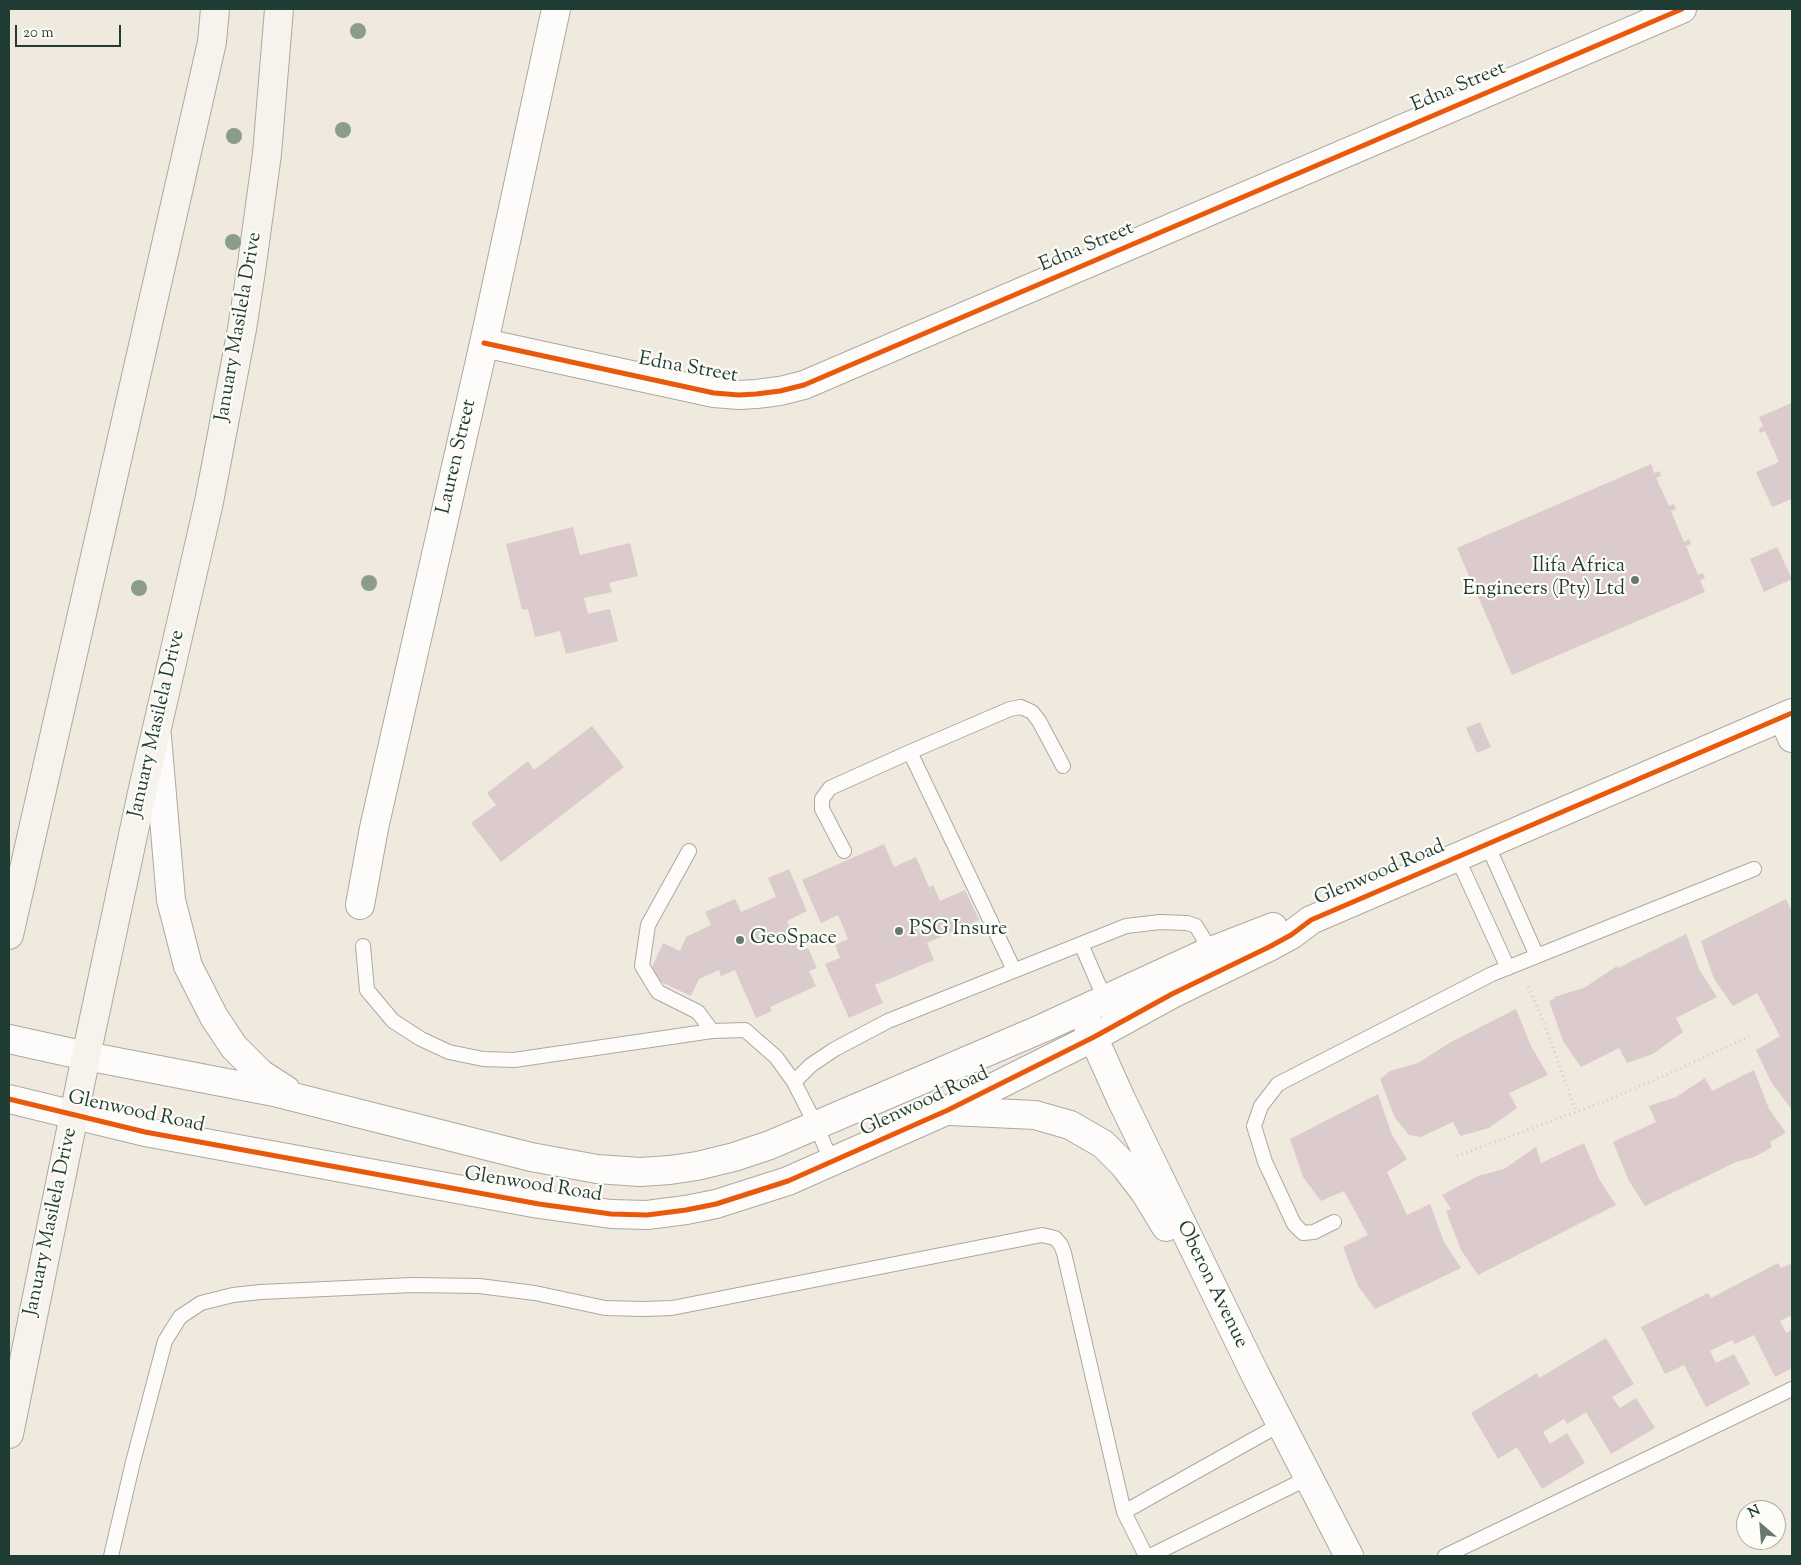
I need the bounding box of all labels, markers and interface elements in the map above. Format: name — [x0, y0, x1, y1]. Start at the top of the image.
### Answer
scale bar — [18, 15, 124, 47]
text: 20 m — [23, 23, 54, 44]
street label: Edna Street — [1408, 57, 1510, 119]
street label: Edna Street — [1036, 217, 1138, 279]
street label: January Masilela Drive — [212, 231, 268, 423]
street label: Edna Street — [637, 348, 739, 390]
street label: Lauren Street — [433, 397, 483, 517]
place label: Ilifa Africa Engineers (Pty) Ltd — [1463, 556, 1625, 603]
marker: Ilifa Africa Engineers (Pty) Ltd — [1629, 574, 1641, 586]
street label: January Masilela Drive — [125, 628, 191, 820]
street label: Glenwood Road — [1311, 836, 1449, 912]
place label: PSG Insure — [909, 919, 1007, 943]
marker: PSG Insure — [893, 925, 905, 937]
place label: GeoSpace — [750, 928, 837, 952]
marker: GeoSpace — [734, 934, 746, 946]
street label: Glenwood Road — [857, 1063, 993, 1143]
street label: Glenwood Road — [65, 1087, 207, 1139]
street label: January Masilela Drive — [20, 1126, 84, 1318]
street label: Glenwood Road — [462, 1163, 604, 1209]
street label: Oberon Avenue — [1170, 1217, 1252, 1353]
north arrow — [1736, 1500, 1786, 1550]
text: N — [1745, 1501, 1764, 1524]

